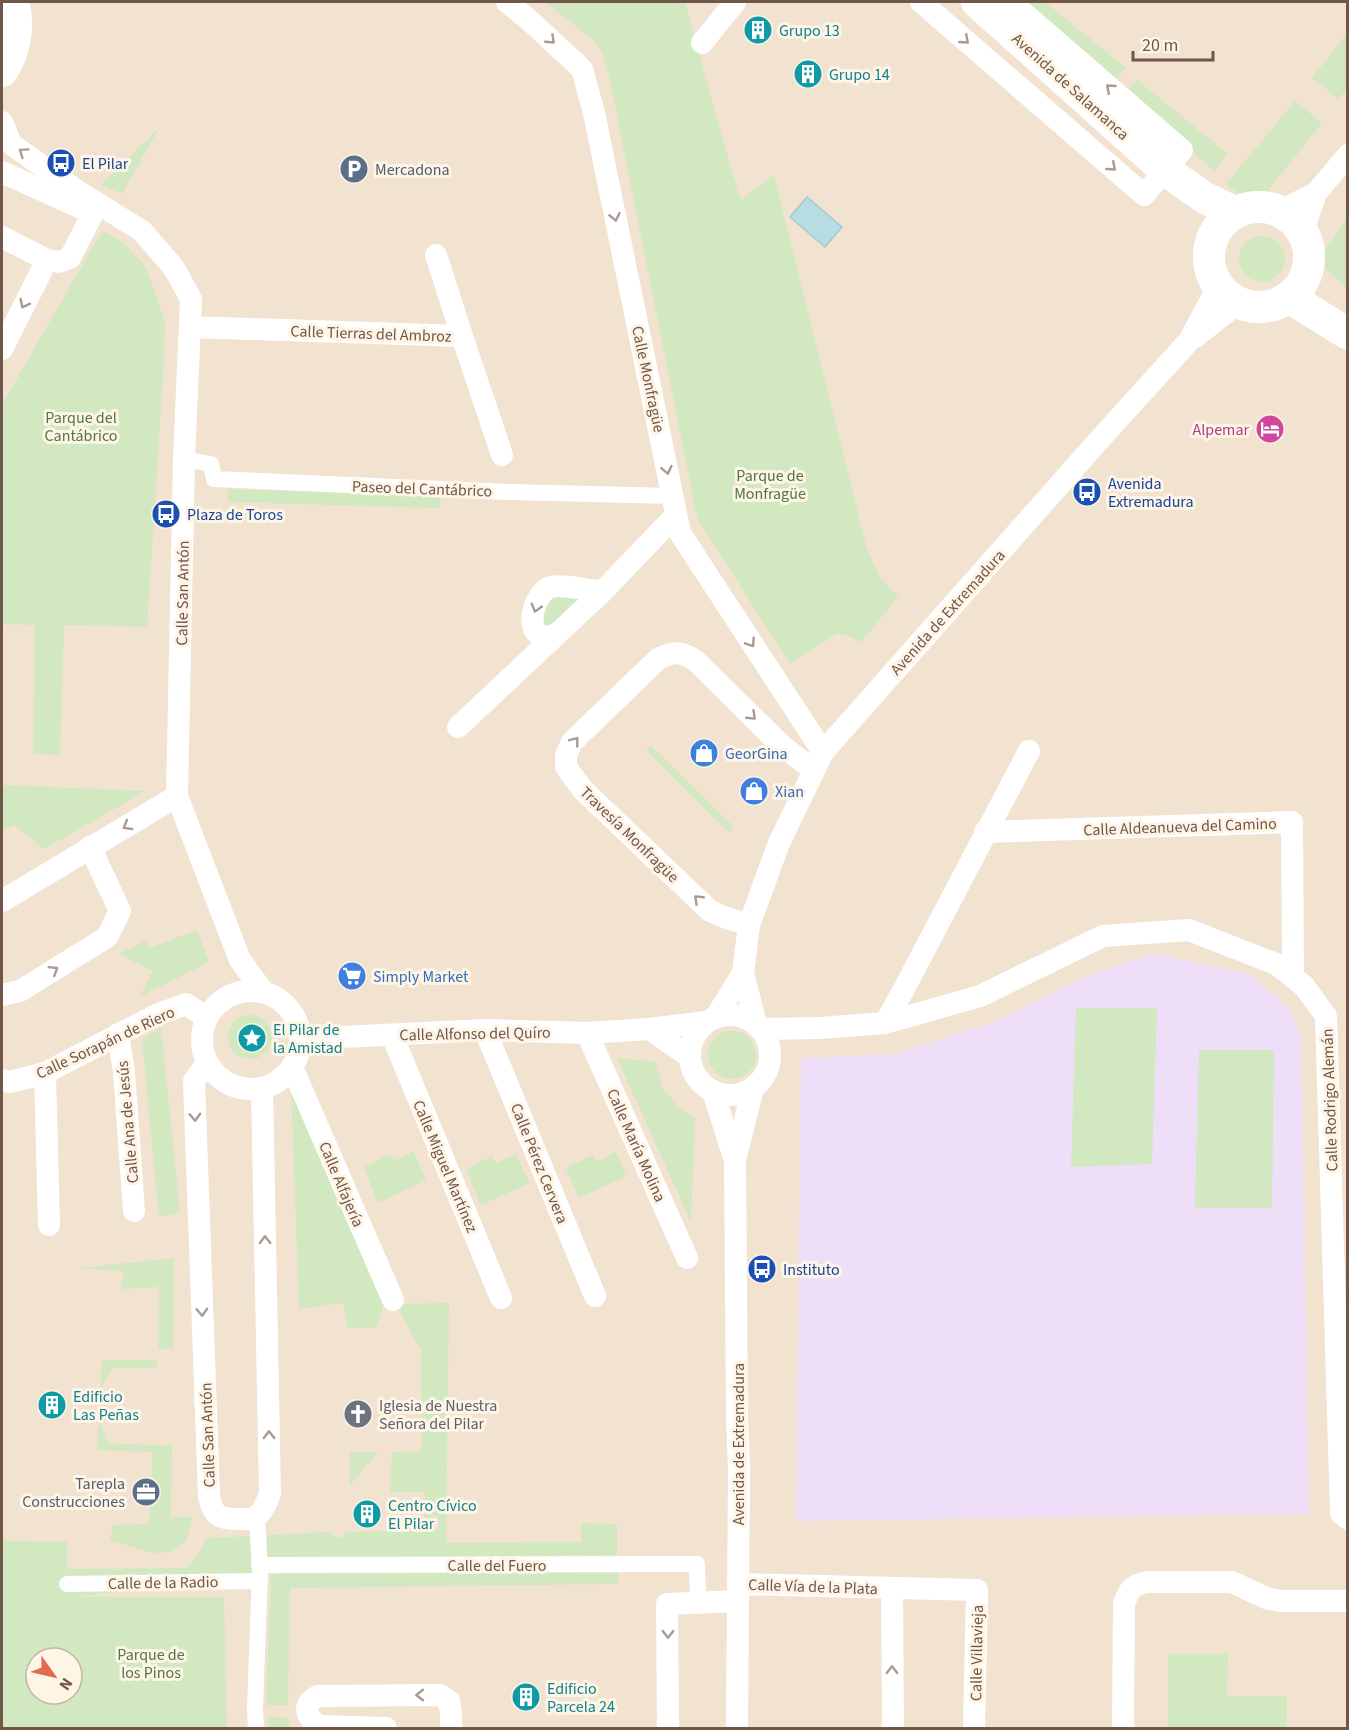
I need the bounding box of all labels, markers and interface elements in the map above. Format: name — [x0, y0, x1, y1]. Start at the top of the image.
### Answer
building icon: Grupo 13 — [742, 14, 774, 46]
place label: Grupo 13 — [779, 20, 840, 42]
scale bar — [1133, 24, 1212, 62]
street label: Avenida de Salamanca — [1007, 28, 1134, 145]
one-way arrow — [544, 33, 554, 44]
one-way arrow — [958, 33, 969, 44]
text: 20 m — [1142, 33, 1178, 58]
building icon: Grupo 14 — [792, 58, 824, 90]
place label: Grupo 14 — [829, 64, 890, 86]
one-way arrow — [1106, 84, 1117, 95]
bus stop icon: El Pilar — [45, 147, 77, 179]
one-way arrow — [19, 148, 30, 159]
place label: El Pilar — [82, 153, 129, 175]
parking icon: Mercadona — [338, 153, 370, 185]
place label: Mercadona — [375, 159, 450, 181]
one-way arrow — [1105, 160, 1116, 171]
one-way arrow — [608, 212, 621, 222]
one-way arrow — [20, 298, 32, 309]
street label: Calle Tierras del Ambroz — [290, 320, 452, 348]
street label: Calle Monfragüe — [626, 324, 670, 434]
park label: Parque del Cantábrico — [44, 407, 118, 447]
hotel icon: Alpemar — [1254, 413, 1286, 445]
place label: Alpemar — [1193, 419, 1249, 441]
one-way arrow — [660, 465, 673, 475]
park label: Parque de Monfragüe — [734, 465, 806, 505]
place label: Avenida Extremadura — [1108, 473, 1194, 513]
street label: Paseo del Cantábrico — [352, 476, 492, 502]
bus stop icon: Avenida Extremadura — [1071, 476, 1103, 508]
bus stop icon: Plaza de Toros — [150, 498, 182, 530]
place label: Plaza de Toros — [187, 504, 283, 526]
street label: Calle San Antón — [171, 540, 195, 646]
street label: Avenida de Extremadura — [885, 545, 1010, 680]
one-way arrow — [530, 603, 543, 613]
one-way arrow — [744, 637, 756, 647]
one-way arrow — [745, 709, 756, 720]
one-way arrow — [568, 737, 579, 748]
shop icon: GeorGina — [688, 737, 720, 769]
place label: GeorGina — [725, 743, 788, 765]
shop icon: Xian — [738, 775, 770, 807]
place label: Xian — [775, 781, 804, 803]
street label: Travesía Monfragüe — [575, 782, 684, 888]
street label: Calle Aldeanueva del Camino — [1083, 813, 1277, 841]
one-way arrow — [123, 818, 133, 830]
one-way arrow — [694, 895, 704, 906]
supermarket icon: Simply Market — [336, 960, 368, 992]
one-way arrow — [48, 966, 58, 978]
place label: Simply Market — [373, 966, 469, 988]
street label: Calle Sorapán de Riero — [32, 1001, 178, 1085]
place label: El Pilar de la Amistad — [273, 1019, 343, 1059]
place icon: El Pilar de la Amistad — [236, 1022, 268, 1054]
street label: Calle Alfonso del Quíro — [399, 1022, 551, 1046]
street label: Calle Rodrigo Alemán — [1317, 1028, 1343, 1172]
street label: Calle Ana de Jesús — [112, 1059, 144, 1184]
street label: Calle María Molina — [601, 1085, 671, 1206]
street label: Calle Miguel Martínez — [407, 1097, 483, 1236]
street label: Calle Pérez Cervera — [505, 1100, 573, 1227]
one-way arrow — [189, 1113, 201, 1122]
street label: Calle Alfajería — [313, 1138, 369, 1231]
one-way arrow — [259, 1236, 271, 1245]
bus stop icon: Instituto — [746, 1253, 778, 1285]
place label: Instituto — [783, 1259, 840, 1281]
one-way arrow — [196, 1308, 209, 1317]
street label: Avenida de Extremadura — [728, 1363, 750, 1525]
street label: Calle San Antón — [195, 1382, 221, 1488]
place label: Edificio Las Peñas — [73, 1386, 139, 1426]
building icon: Edificio Las Peñas — [36, 1389, 68, 1421]
place label: Iglesia de Nuestra Señora del Pilar — [379, 1395, 497, 1435]
church icon: Iglesia de Nuestra Señora del Pilar — [342, 1398, 374, 1430]
one-way arrow — [263, 1431, 275, 1440]
place label: Tarepla Construcciones — [22, 1473, 125, 1513]
office icon: Tarepla Construcciones — [130, 1476, 162, 1508]
place label: Centro Cívico El Pilar — [388, 1495, 477, 1535]
building icon: Centro Cívico El Pilar — [351, 1498, 383, 1530]
street label: Calle del Fuero — [448, 1555, 546, 1577]
street label: Calle de la Radio — [108, 1571, 218, 1595]
street label: Calle Vía de la Plata — [748, 1574, 878, 1600]
street label: Calle Villavieja — [965, 1605, 989, 1701]
one-way arrow — [661, 1629, 674, 1638]
park label: Parque de los Pinos — [117, 1644, 185, 1684]
north arrow — [24, 1646, 84, 1706]
one-way arrow — [886, 1666, 898, 1675]
text: N — [54, 1673, 78, 1694]
place label: Edificio Parcela 24 — [547, 1678, 615, 1718]
building icon: Edificio Parcela 24 — [510, 1681, 542, 1713]
one-way arrow — [415, 1689, 424, 1701]

